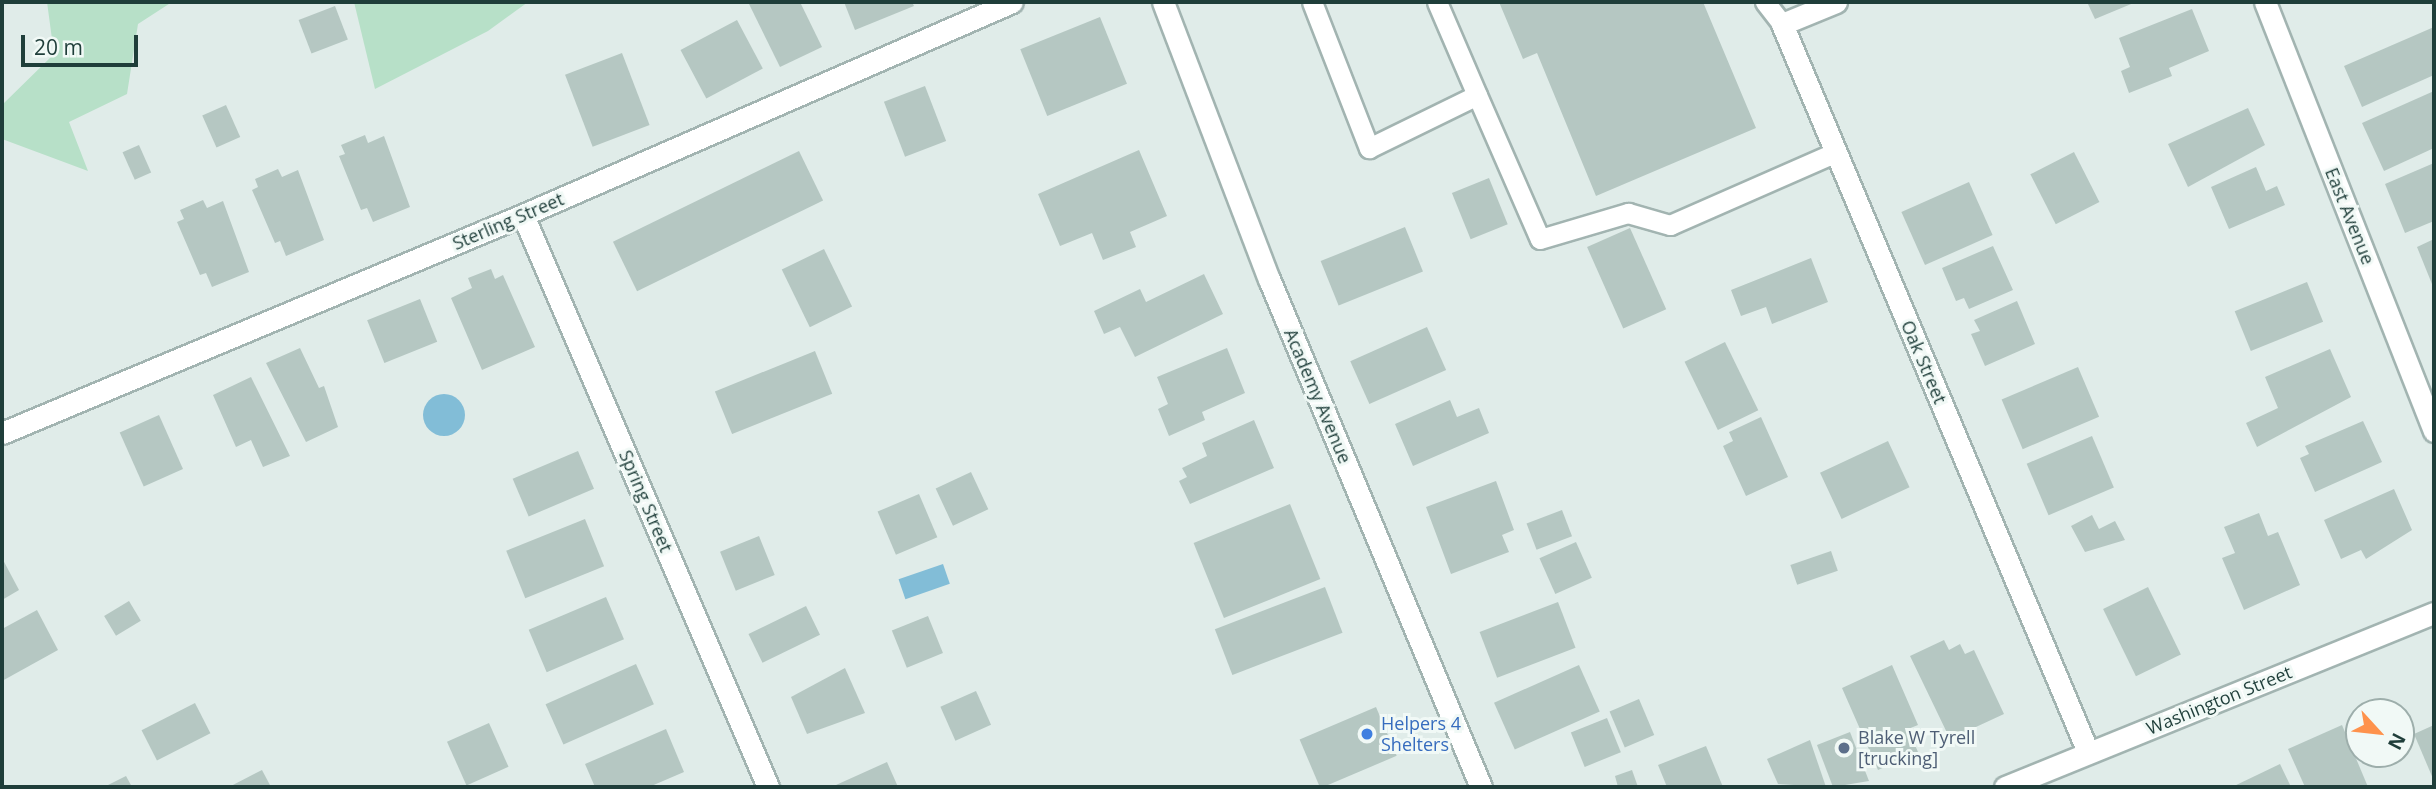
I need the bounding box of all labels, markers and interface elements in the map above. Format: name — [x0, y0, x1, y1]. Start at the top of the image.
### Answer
scale bar — [24, 21, 142, 65]
text: 20 m — [34, 33, 83, 61]
street label: East Avenue — [2321, 165, 2379, 267]
street label: Sterling Street — [449, 188, 567, 254]
street label: Oak Street — [1897, 317, 1951, 407]
street label: Academy Avenue — [1280, 325, 1356, 467]
street label: Spring Street — [615, 447, 677, 555]
street label: Washington Street — [2143, 661, 2295, 739]
north arrow — [2345, 698, 2415, 768]
place label: Helpers 4 Shelters — [1381, 713, 1461, 756]
marker: Helpers 4 Shelters — [1359, 726, 1375, 742]
place label: Blake W Tyrell [trucking] — [1858, 727, 1975, 770]
text: N — [2382, 729, 2412, 754]
marker: Blake W Tyrell [trucking] — [1836, 740, 1852, 756]

